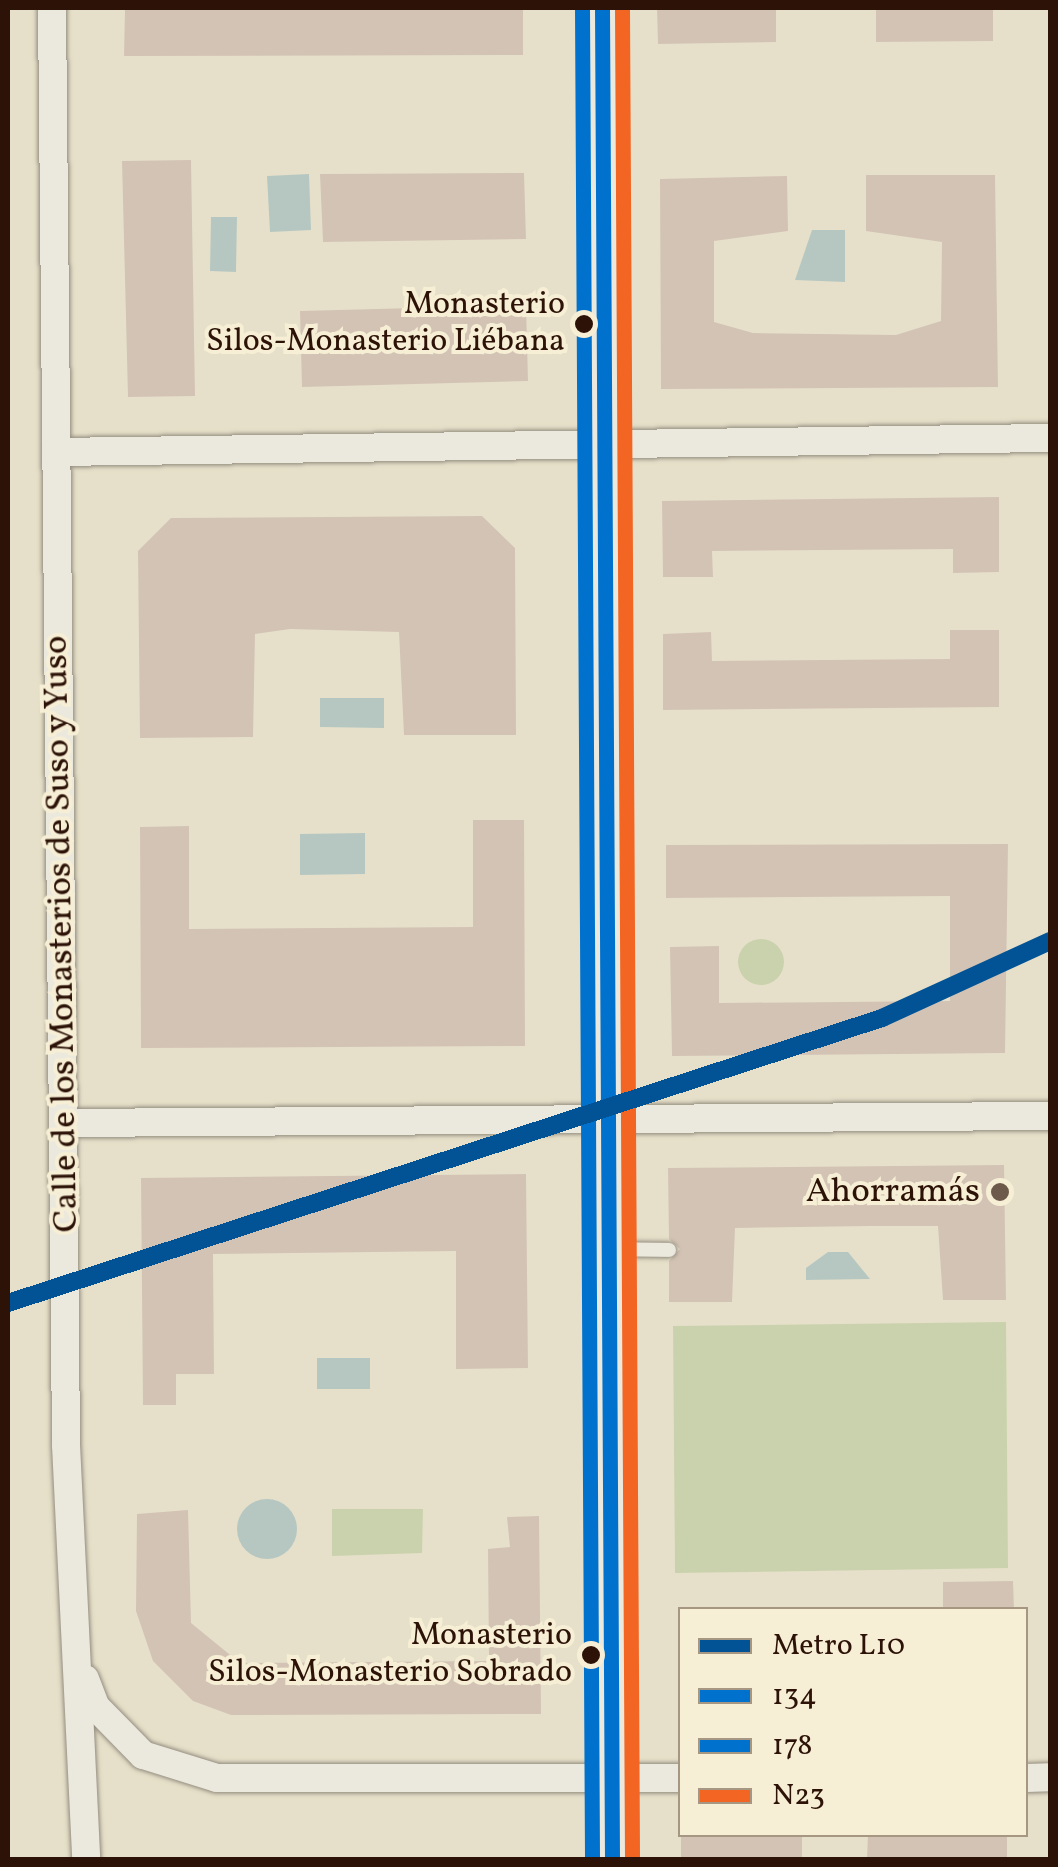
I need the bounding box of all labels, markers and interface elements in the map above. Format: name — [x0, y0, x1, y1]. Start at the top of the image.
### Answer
place label: Monasterio Silos-Monasterio Liébana — [206, 287, 565, 362]
marker: Monasterio Silos-Monasterio Liébana — [574, 314, 594, 334]
street label: Calle de los Monasterios de Suso y Yuso — [36, 634, 88, 1234]
place label: Ahorramás — [806, 1171, 980, 1213]
marker: Ahorramás — [989, 1181, 1011, 1203]
legend — [678, 1607, 1028, 1837]
place label: Monasterio Silos-Monasterio Sobrado — [208, 1618, 572, 1693]
text: Metro L10 — [772, 1625, 905, 1667]
marker: Monasterio Silos-Monasterio Sobrado — [581, 1645, 601, 1665]
text: 134 — [772, 1675, 817, 1717]
text: 178 — [772, 1725, 813, 1767]
text: N23 — [772, 1775, 825, 1817]

